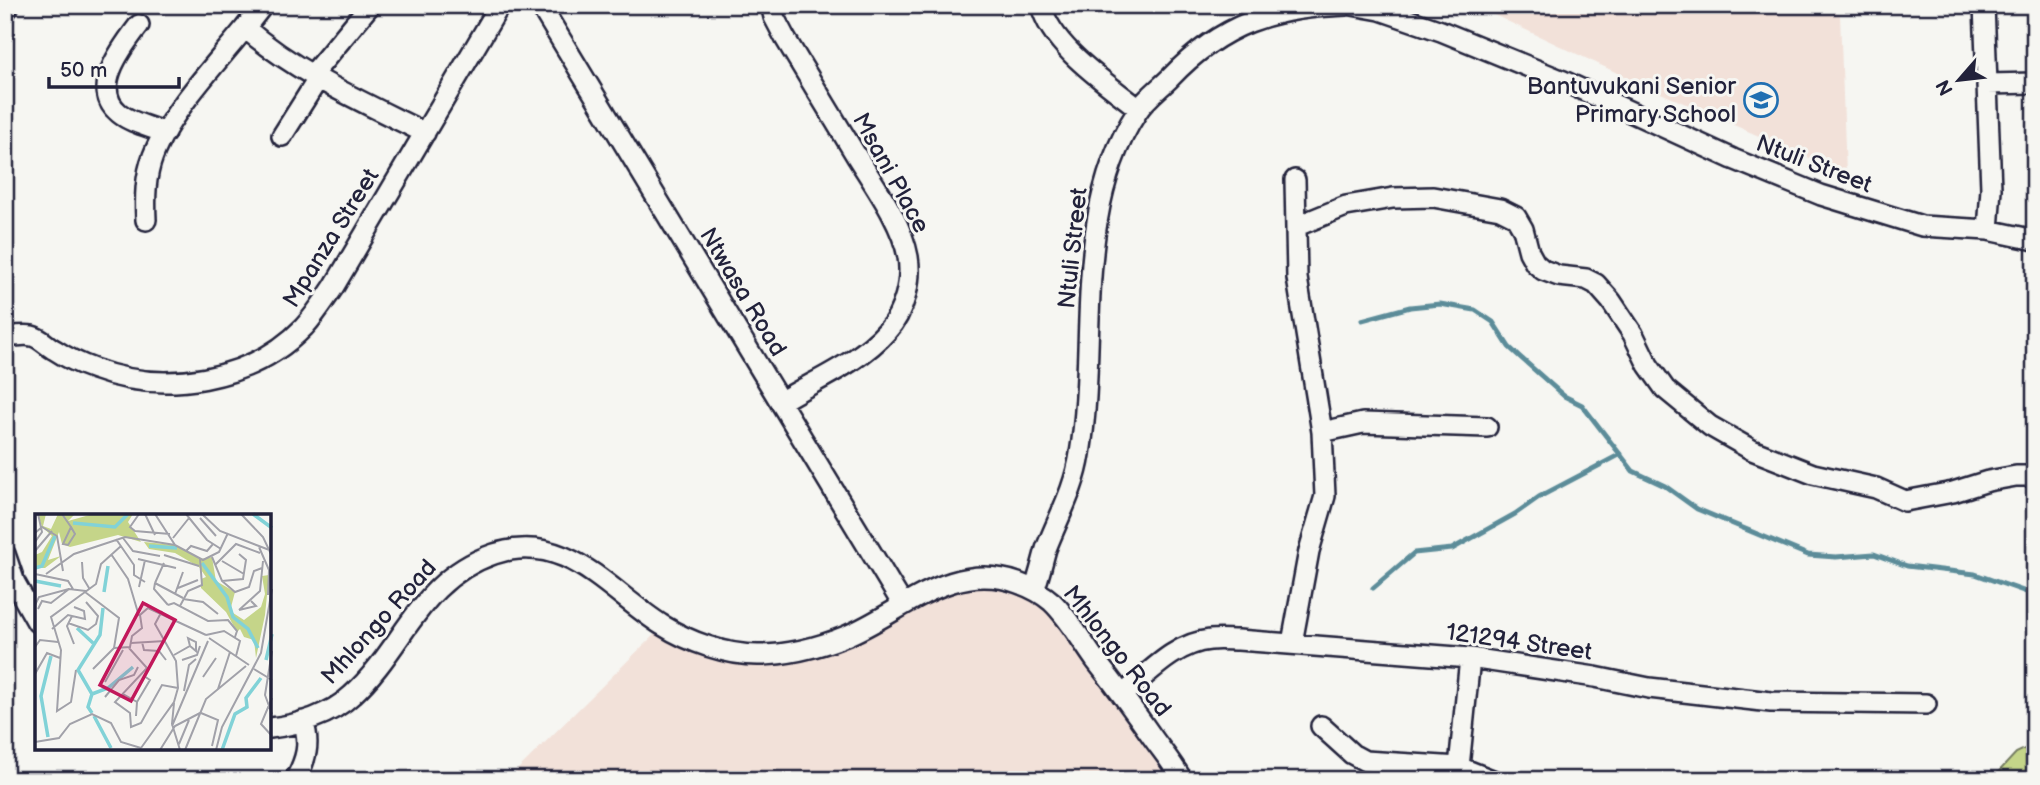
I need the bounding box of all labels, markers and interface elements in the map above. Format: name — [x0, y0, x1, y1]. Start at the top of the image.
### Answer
scale bar — [49, 46, 178, 90]
north arrow — [1924, 46, 1994, 116]
text: 50 m — [60, 58, 107, 83]
place label: Bantuvukani Senior Primary School — [1527, 72, 1736, 129]
text: N — [1932, 76, 1959, 99]
school or university icon: Bantuvukani Senior Primary School — [1742, 81, 1780, 119]
street label: Msani Place — [846, 108, 936, 238]
street label: Ntuli Street — [1752, 129, 1877, 200]
street label: Mpanza Street — [277, 163, 386, 313]
street label: Ntuli Street — [1052, 185, 1094, 310]
street label: Ntwasa Road — [693, 222, 793, 362]
inset map — [35, 514, 271, 750]
street label: Mhlongo Road — [315, 553, 443, 691]
street label: Mhlongo Road — [1057, 580, 1177, 722]
street label: 121294 Street — [1444, 617, 1594, 667]

